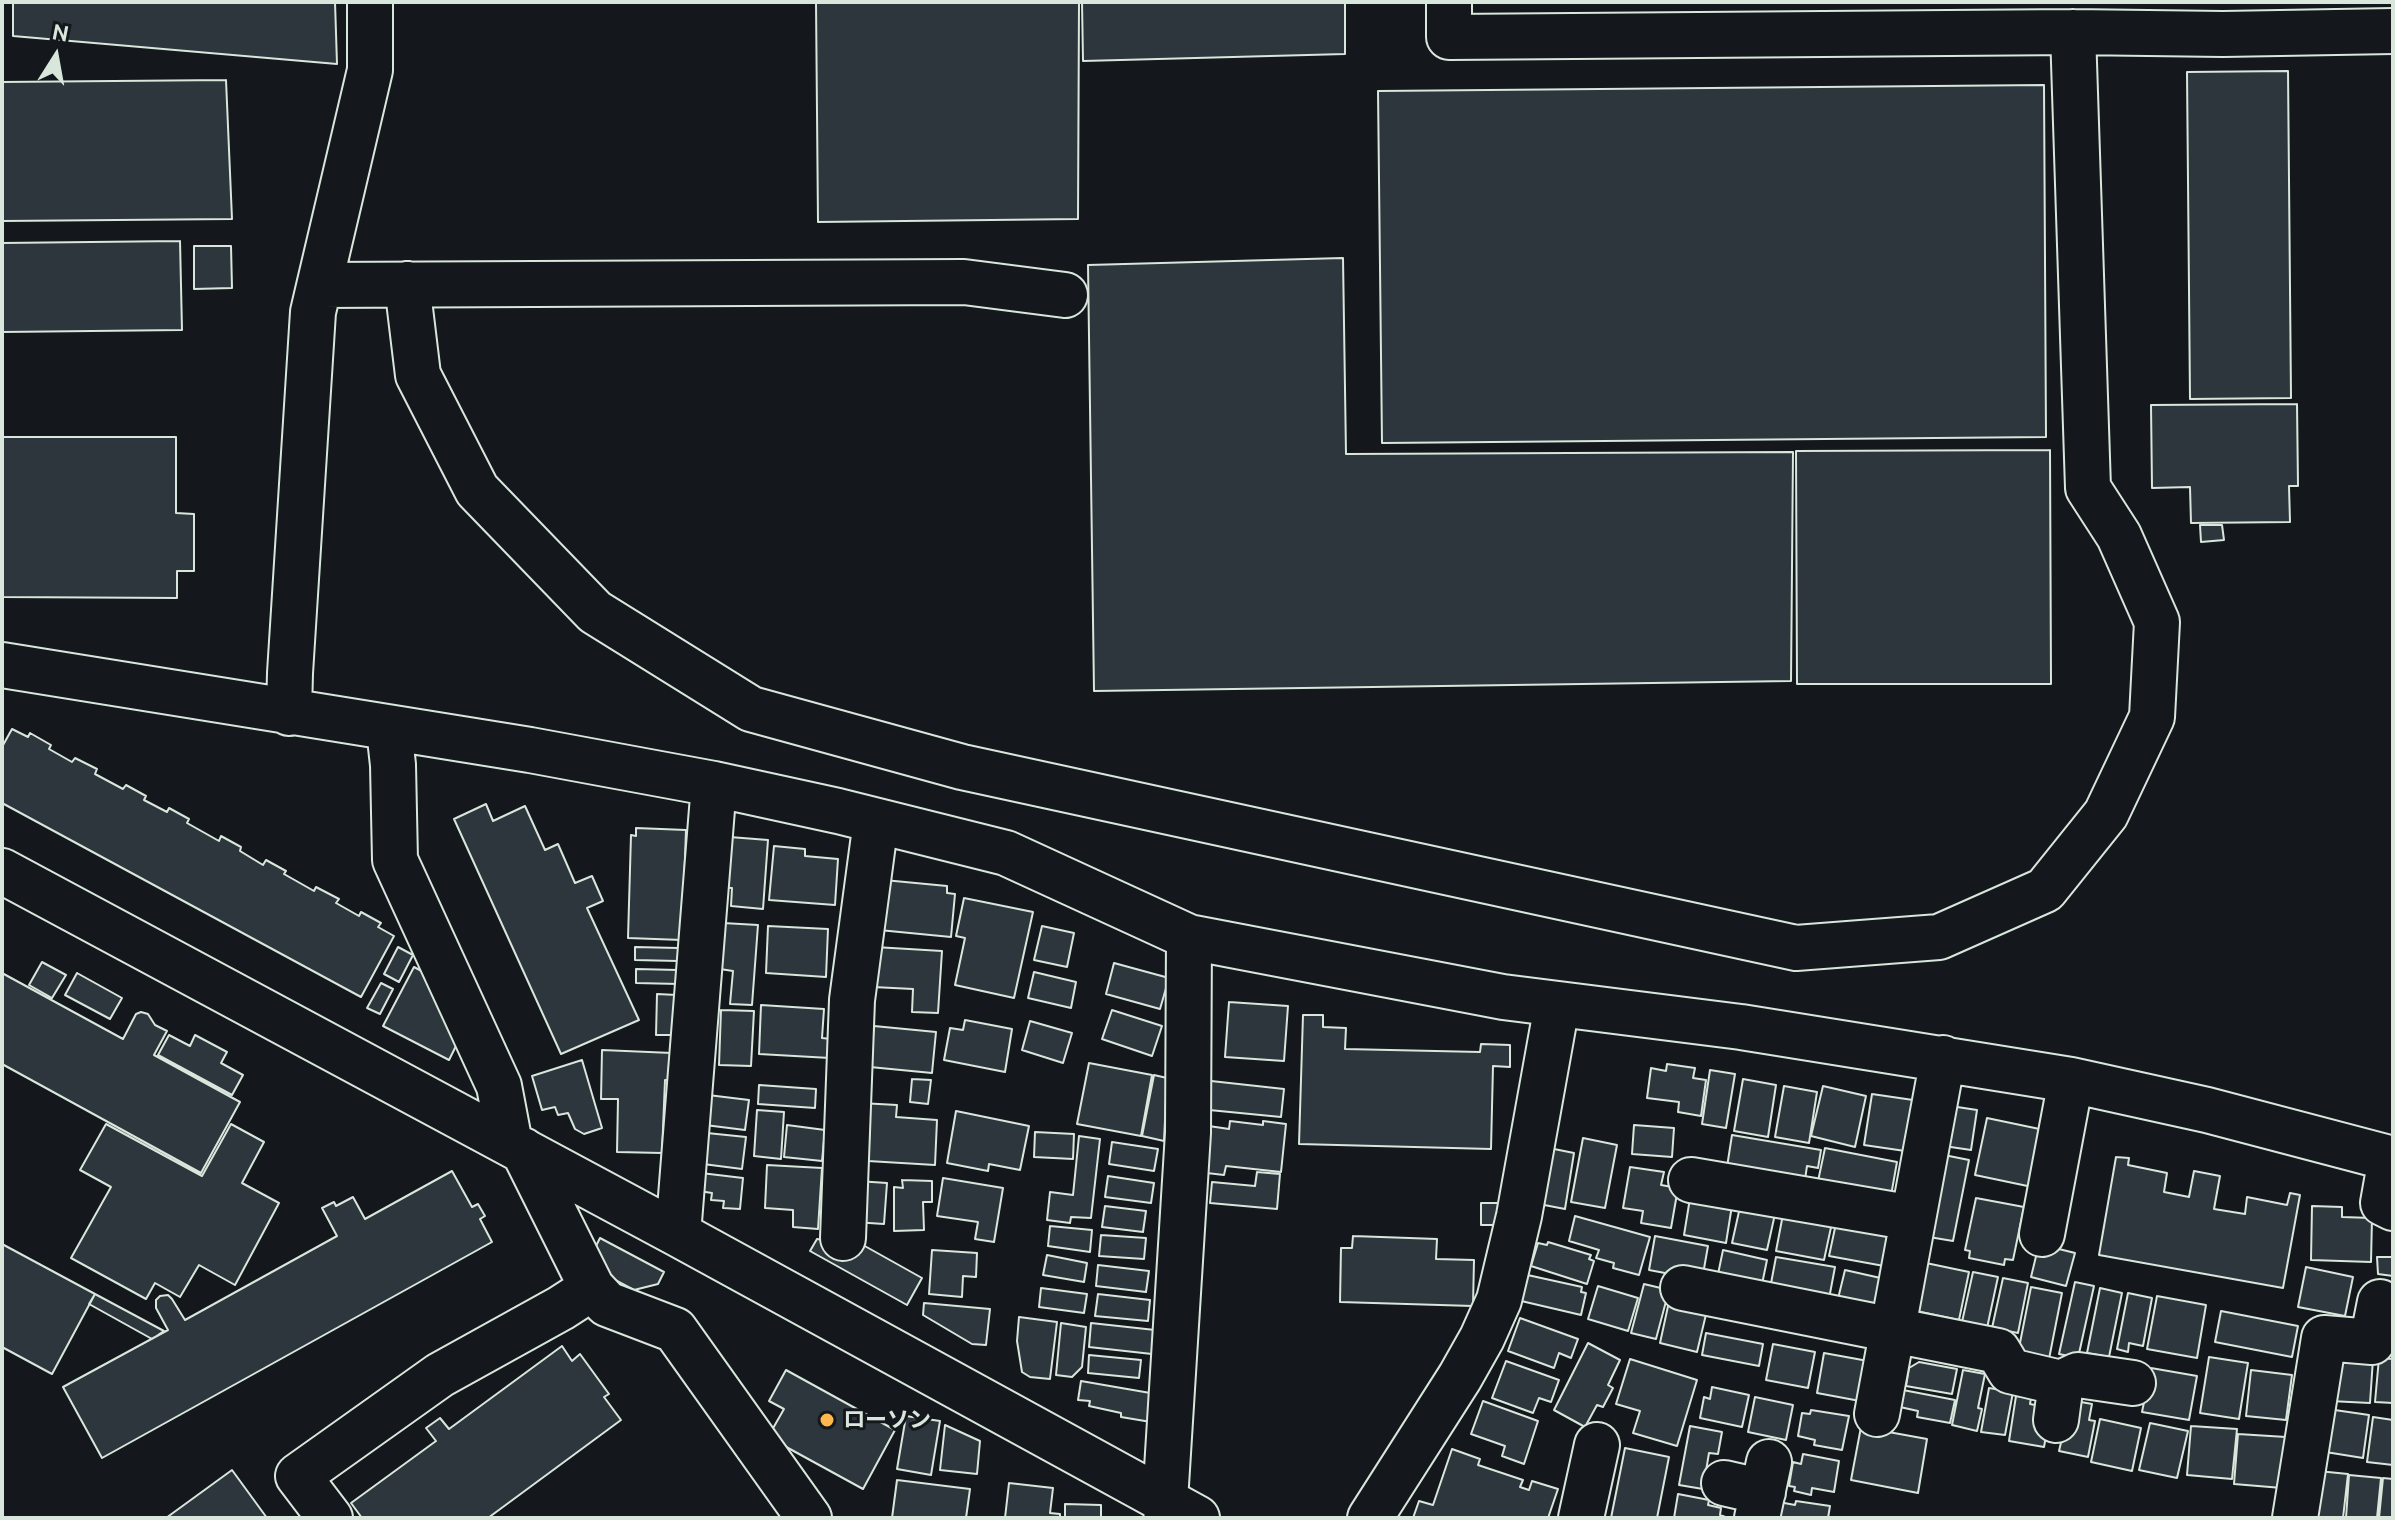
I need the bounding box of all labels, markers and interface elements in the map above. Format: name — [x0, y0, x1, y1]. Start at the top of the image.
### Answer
north arrow — [16, 16, 96, 96]
text: N — [50, 18, 71, 46]
place label: ローソン — [843, 1407, 931, 1433]
marker: ローソン — [818, 1411, 836, 1429]

